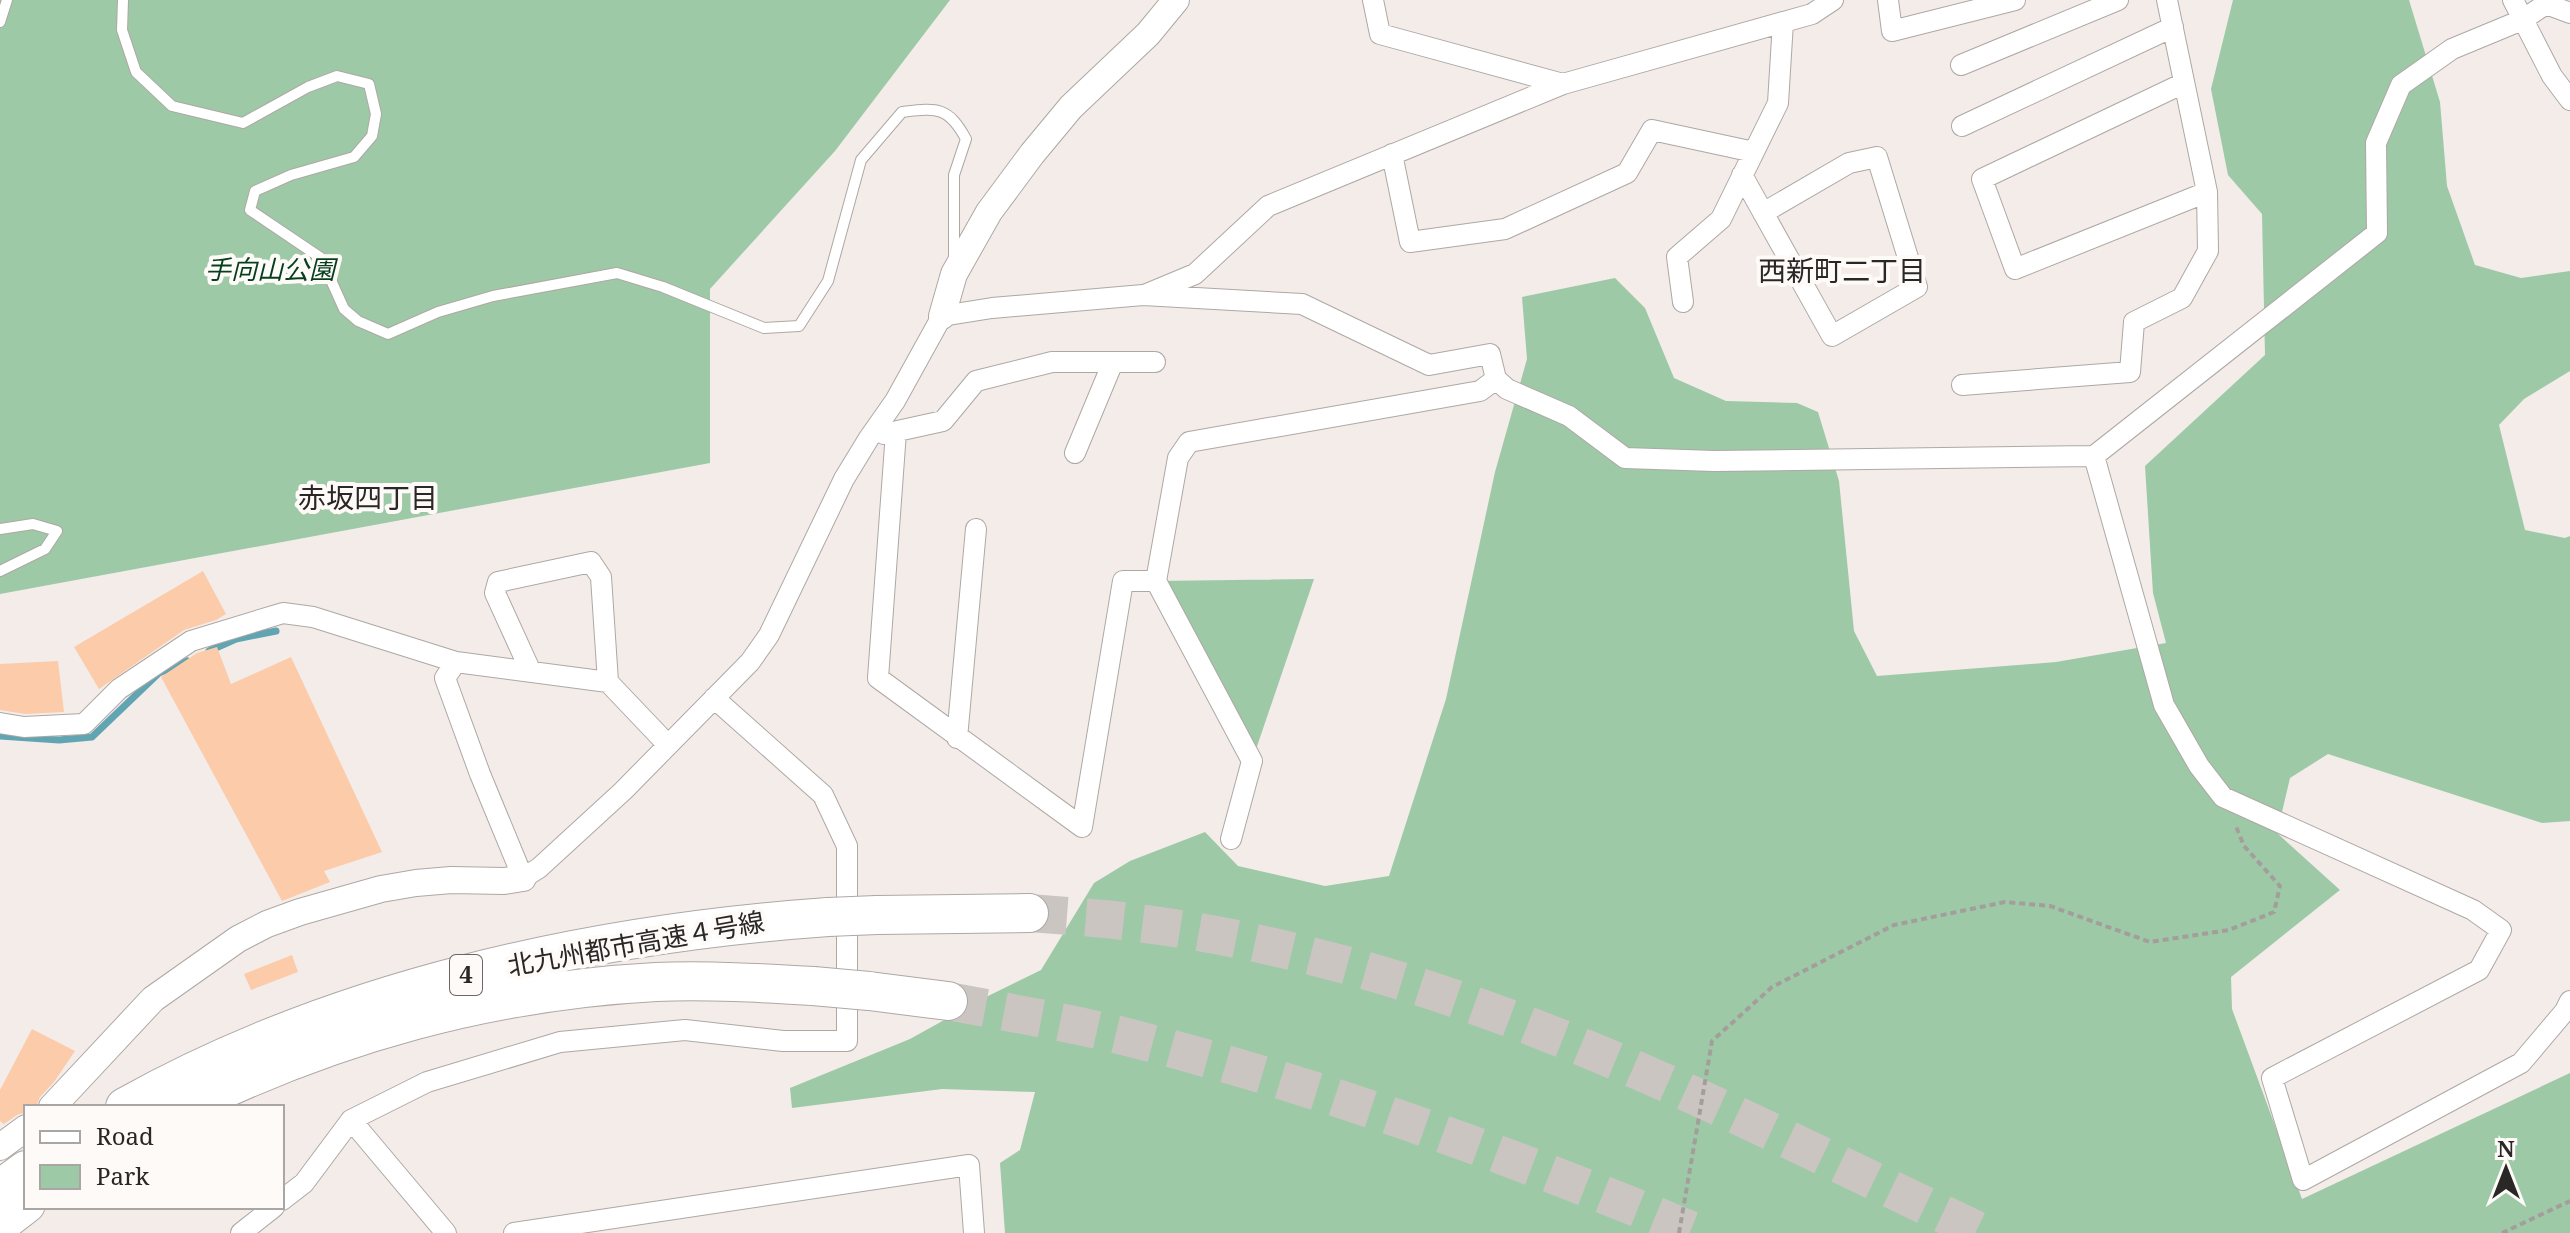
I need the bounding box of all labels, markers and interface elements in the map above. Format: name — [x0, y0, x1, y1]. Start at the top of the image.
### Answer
park label: 手向山公園 — [205, 251, 339, 287]
district label: 西新町二丁目 — [1758, 251, 1926, 289]
district label: 赤坂四丁目 — [298, 478, 438, 516]
street label: 北九州都市高速４号線 — [505, 903, 767, 983]
road number: 4 — [450, 955, 482, 995]
legend — [24, 1105, 284, 1209]
text: Road — [96, 1119, 154, 1152]
north arrow — [2466, 1129, 2546, 1209]
text: N — [2497, 1133, 2515, 1163]
text: Park — [96, 1159, 150, 1192]

